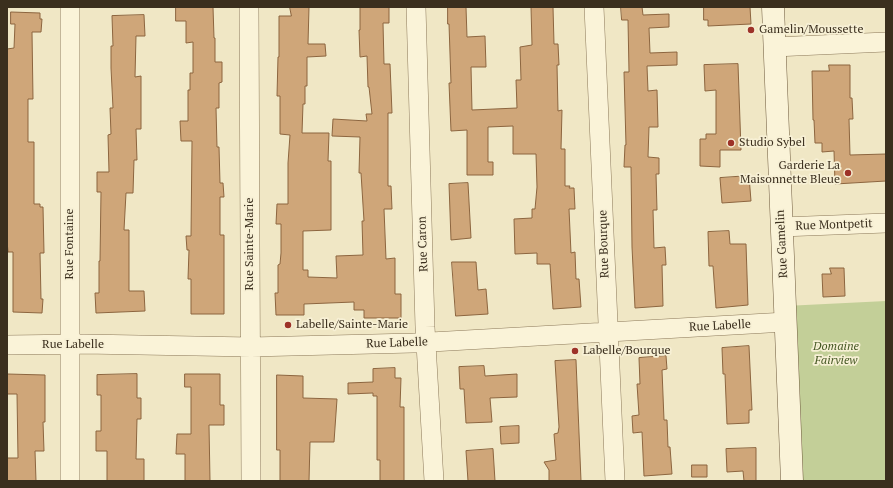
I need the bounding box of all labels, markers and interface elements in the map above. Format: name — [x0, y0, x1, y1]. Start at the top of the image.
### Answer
place label: Gamelin/Moussette — [759, 23, 863, 37]
marker: Gamelin/Moussette — [746, 25, 756, 35]
place label: Studio Sybel — [739, 136, 805, 150]
marker: Studio Sybel — [726, 138, 736, 148]
place label: Garderie La Maisonnette Bleue — [740, 159, 840, 187]
marker: Garderie La Maisonnette Bleue — [843, 168, 853, 178]
street label: Rue Sainte-Marie — [243, 197, 257, 291]
street label: Rue Fontaine — [63, 208, 77, 280]
street label: Rue Gamelin — [773, 209, 791, 279]
street label: Rue Bourque — [596, 210, 612, 278]
street label: Rue Caron — [415, 216, 431, 272]
street label: Rue Montpetit — [795, 216, 873, 234]
street label: Rue Labelle — [689, 317, 751, 335]
place label: Labelle/Sainte-Marie — [296, 318, 408, 332]
marker: Labelle/Sainte-Marie — [283, 320, 293, 330]
street label: Rue Labelle — [366, 335, 428, 351]
street label: Rue Labelle — [42, 338, 104, 352]
park label: Domaine Fairview — [813, 340, 859, 368]
place label: Labelle/Bourque — [583, 344, 671, 358]
marker: Labelle/Bourque — [570, 346, 580, 356]

